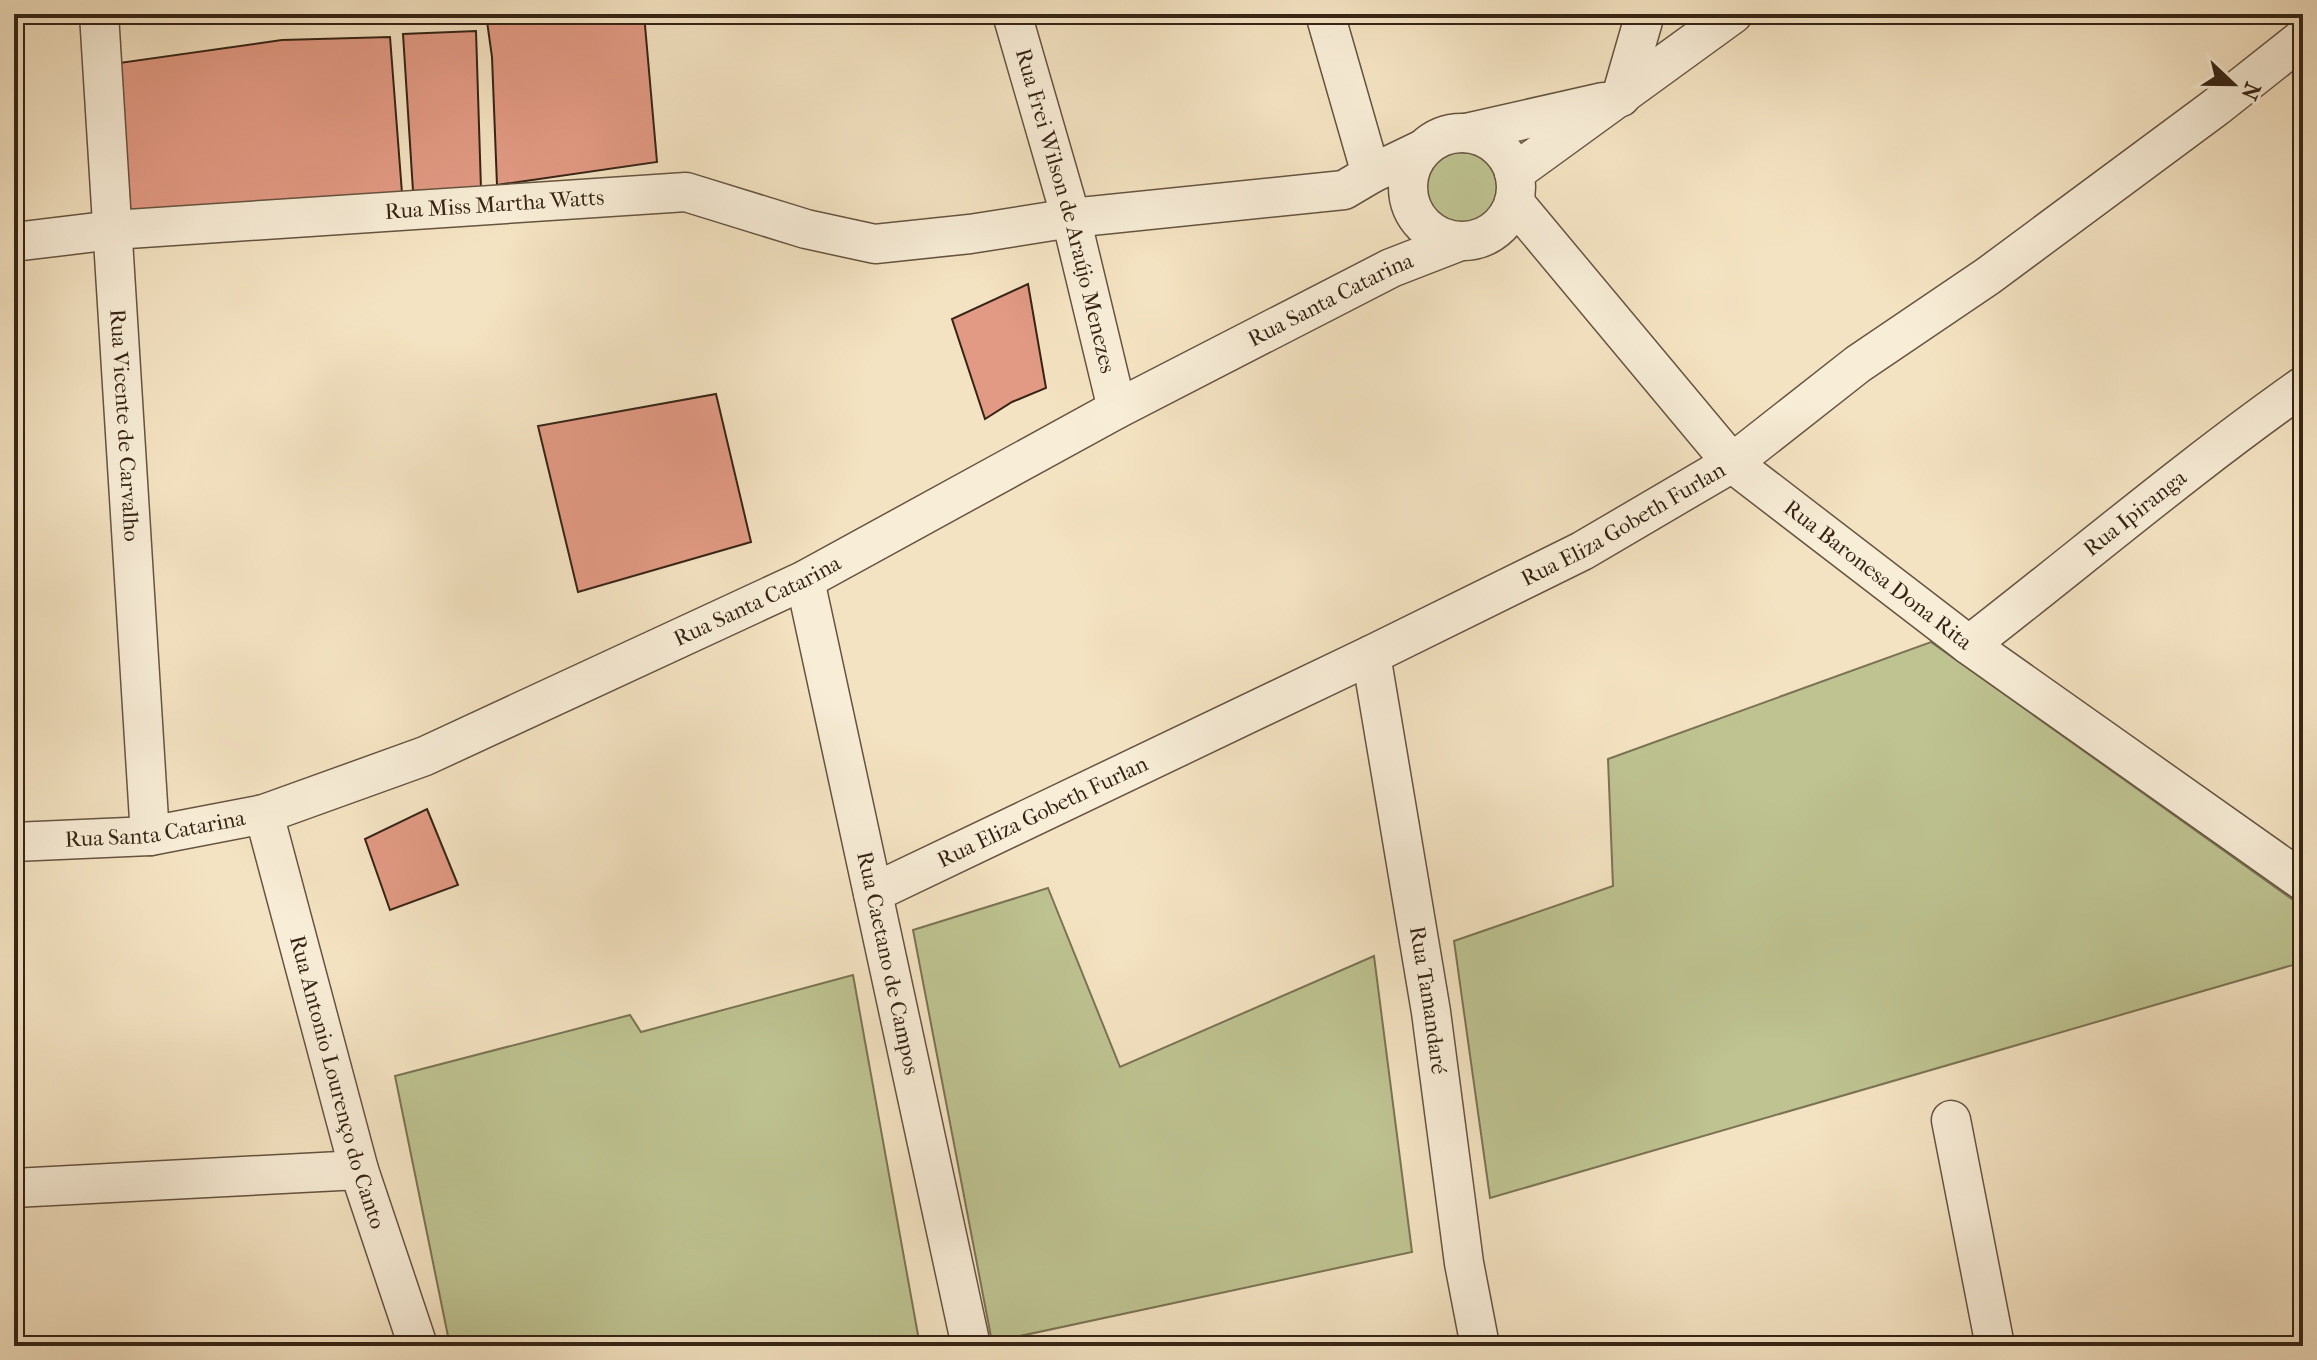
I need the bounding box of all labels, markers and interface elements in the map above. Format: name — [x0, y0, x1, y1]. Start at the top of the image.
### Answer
north arrow — [2193, 44, 2273, 124]
street label: Rua Frei Wilson de Araújo Menezes — [1010, 45, 1121, 376]
text: N — [2235, 79, 2266, 104]
street label: Rua Miss Martha Watts — [384, 184, 605, 225]
street label: Rua Santa Catarina — [1244, 247, 1418, 352]
street label: Rua Vicente de Carvalho — [104, 308, 145, 542]
street label: Rua Eliza Gobeth Furlan — [1517, 457, 1730, 592]
street label: Rua Ipiranga — [2078, 464, 2192, 562]
street label: Rua Baronesa Dona Rita — [1779, 495, 1978, 656]
street label: Rua Santa Catarina — [670, 550, 846, 652]
street label: Rua Eliza Gobeth Furlan — [933, 750, 1152, 873]
street label: Rua Santa Catarina — [64, 805, 248, 853]
street label: Rua Caetano de Campos — [851, 849, 925, 1077]
street label: Rua Tamandaré — [1404, 924, 1452, 1076]
street label: Rua Antonio Lourenço do Canto — [284, 933, 391, 1232]

